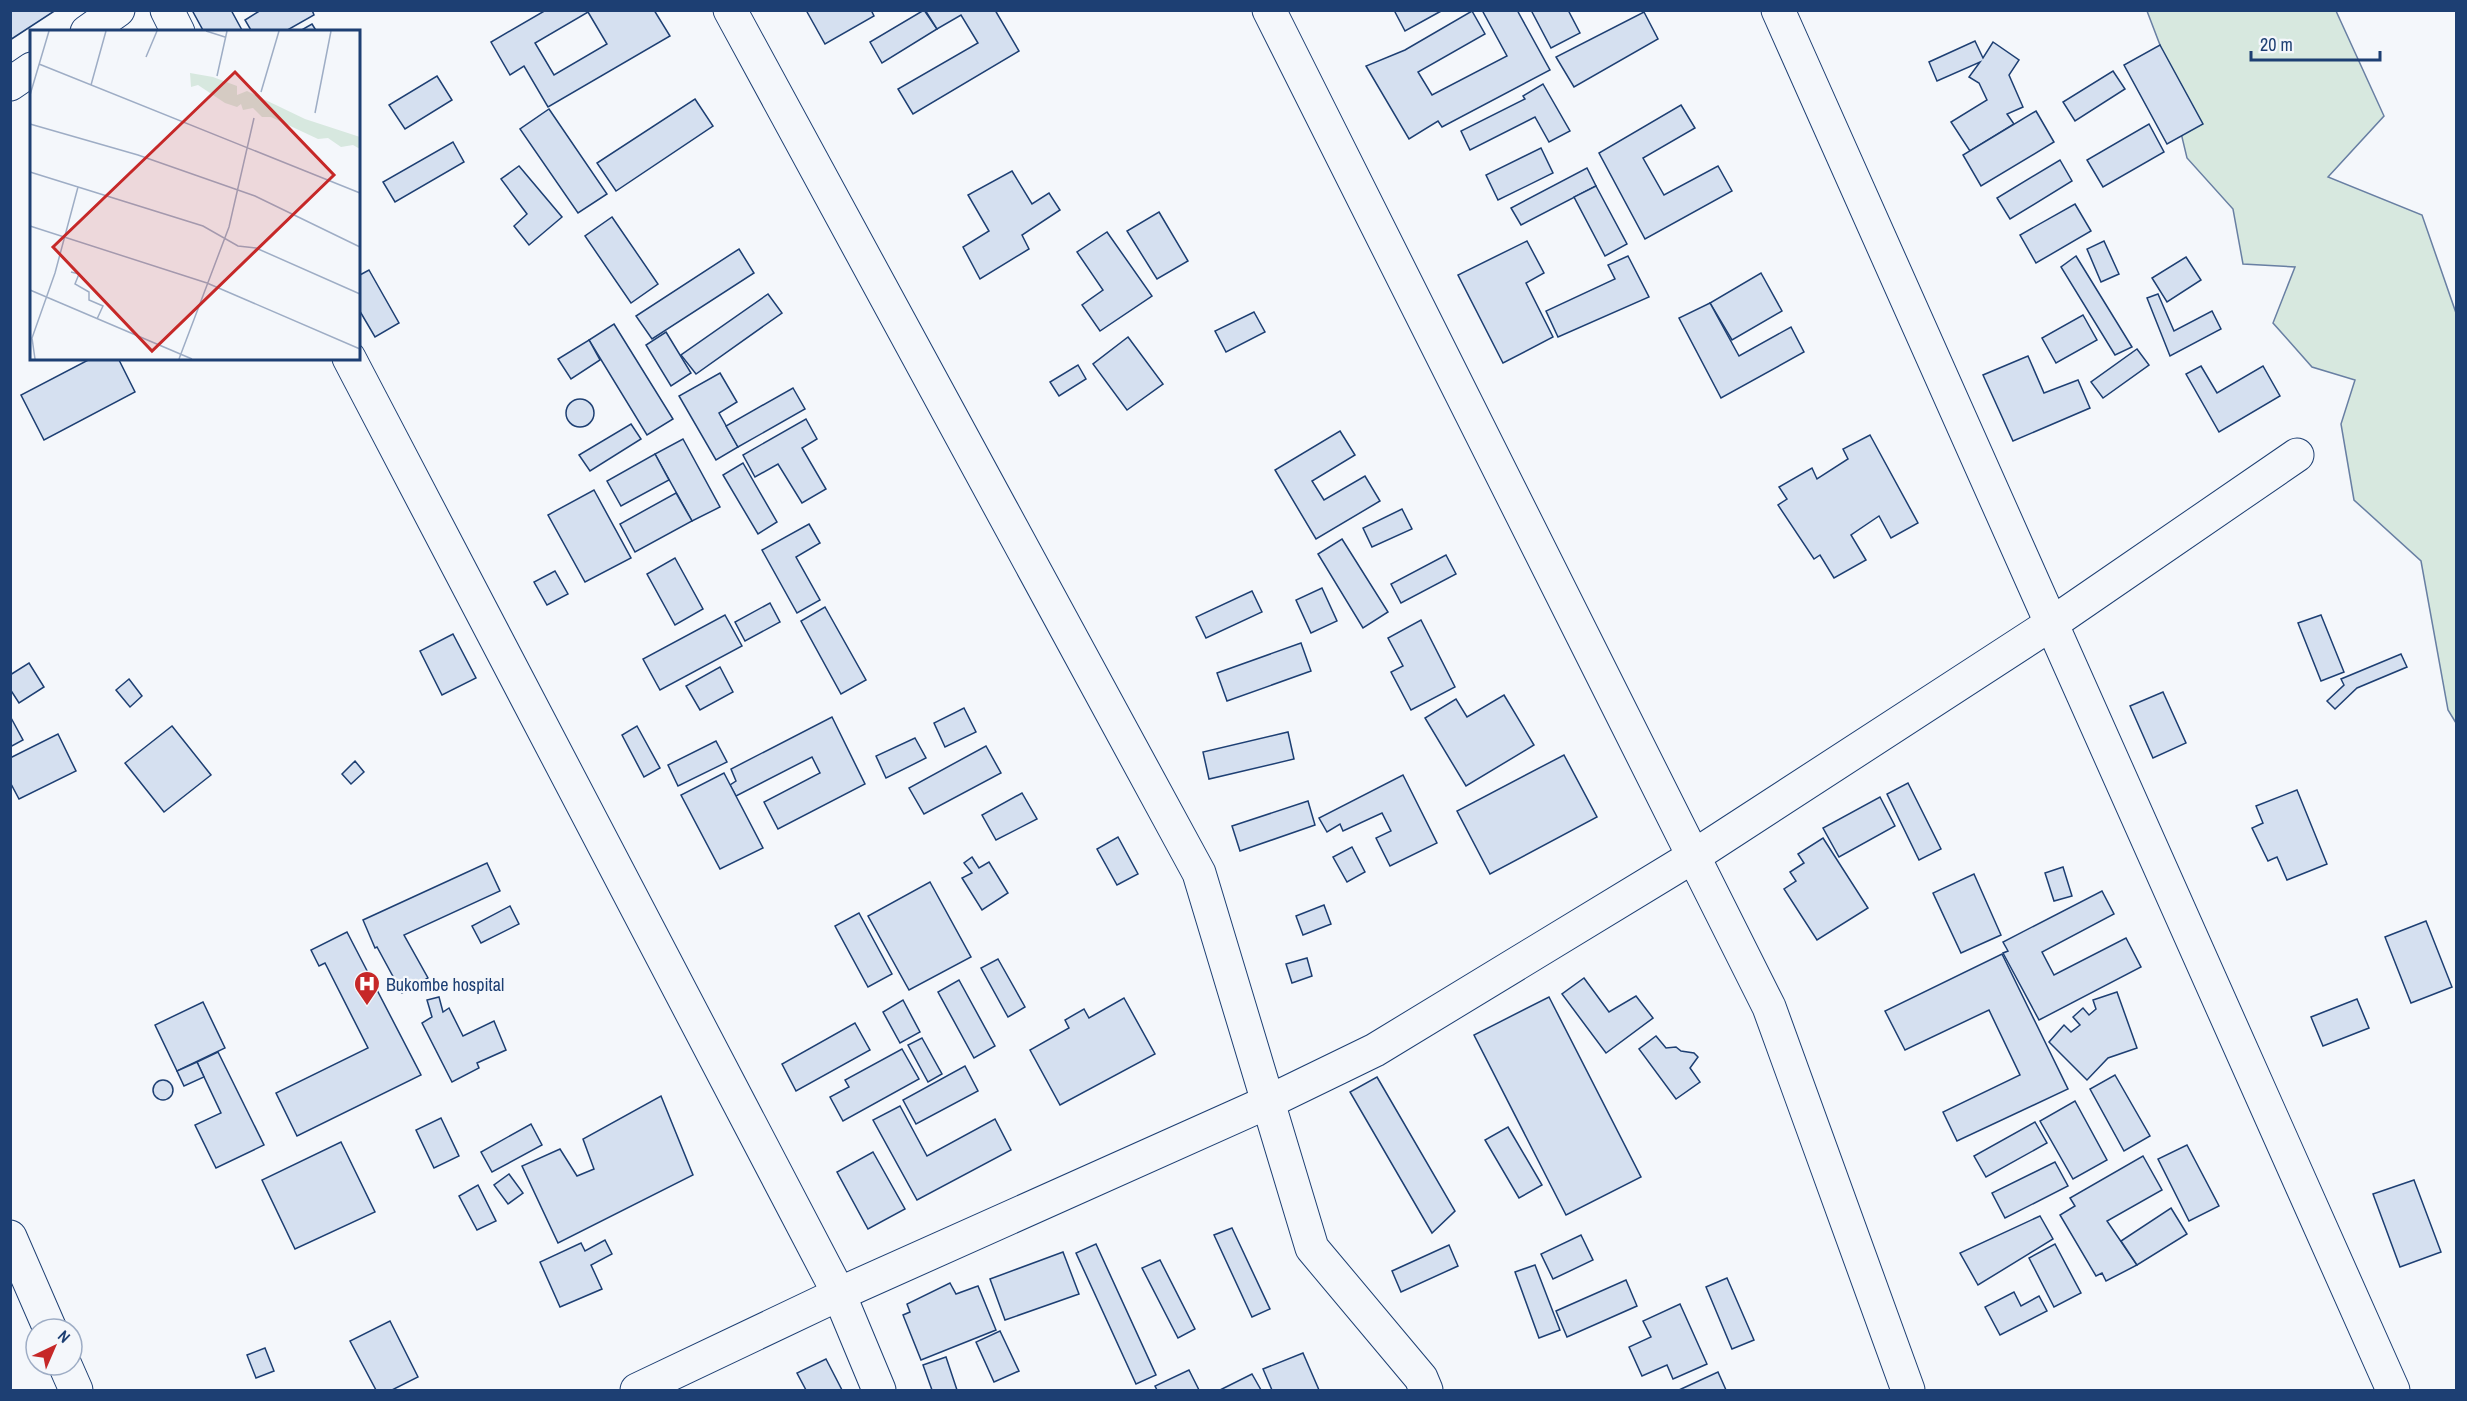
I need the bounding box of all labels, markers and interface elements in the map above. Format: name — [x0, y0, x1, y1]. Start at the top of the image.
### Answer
scale bar — [2251, 24, 2380, 62]
inset map — [30, 30, 360, 360]
text: 20 m — [2260, 32, 2293, 57]
hospital icon: Bukombe hospital — [352, 969, 382, 1007]
place label: Bukombe hospital — [386, 972, 504, 997]
north arrow — [24, 1317, 84, 1377]
text: N — [53, 1325, 75, 1347]

